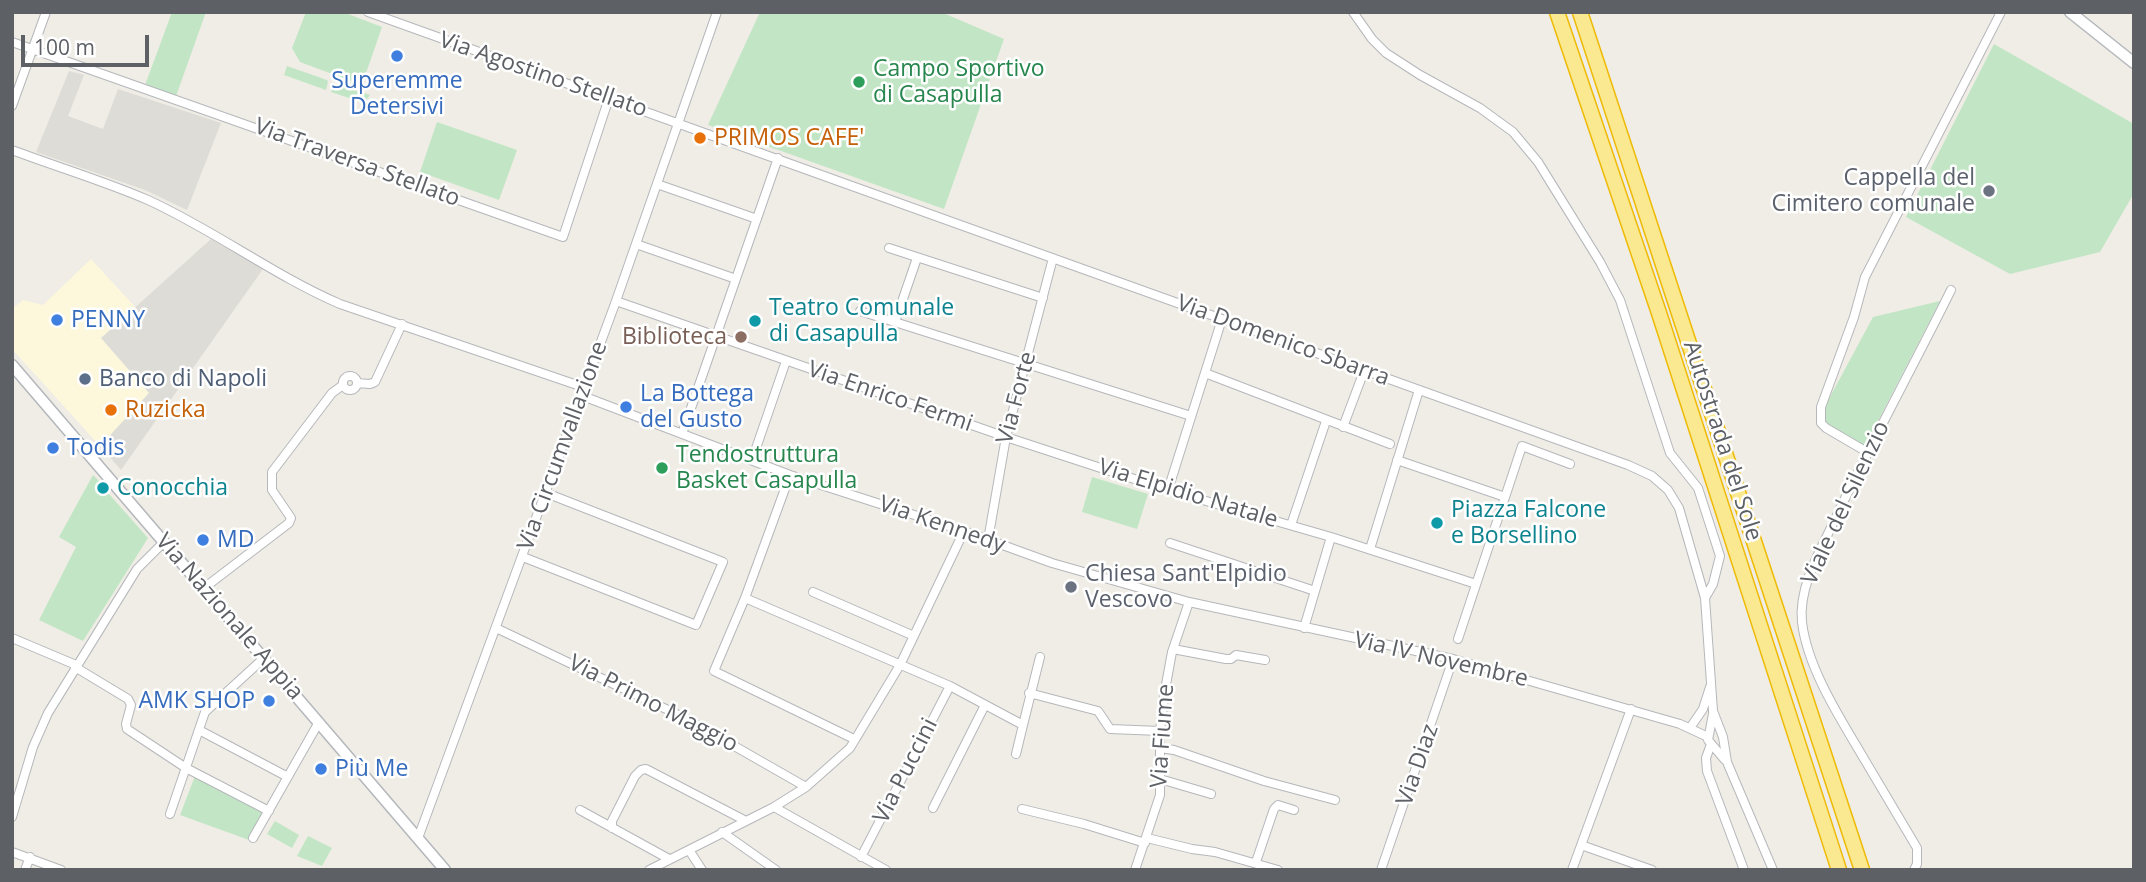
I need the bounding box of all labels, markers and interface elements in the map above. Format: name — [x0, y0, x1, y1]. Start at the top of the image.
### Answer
scale bar — [24, 21, 152, 65]
street label: Via Agostino Stellato — [435, 26, 651, 124]
text: 100 m — [34, 33, 95, 61]
marker: Superemme Detersivi — [389, 48, 405, 64]
place label: Campo Sportivo di Casapulla — [873, 55, 1045, 109]
place label: Superemme Detersivi — [331, 67, 463, 121]
marker: Campo Sportivo di Casapulla — [851, 74, 867, 90]
street label: Via Traversa Stellato — [250, 113, 464, 213]
place label: PRIMOS CAFE' — [714, 124, 864, 152]
marker: PRIMOS CAFE' — [692, 130, 708, 146]
place label: Cappella del Cimitero comunale — [1771, 164, 1975, 218]
marker: Cappella del Cimitero comunale — [1981, 183, 1997, 199]
street label: Via Domenico Sbarra — [1173, 290, 1393, 392]
place label: Teatro Comunale di Casapulla — [769, 294, 954, 348]
place label: PENNY — [71, 306, 145, 334]
marker: PENNY — [49, 312, 65, 328]
marker: Teatro Comunale di Casapulla — [747, 313, 763, 329]
place label: Biblioteca — [622, 323, 727, 351]
marker: Biblioteca — [733, 329, 749, 345]
street label: Autostrada del Sole — [1677, 337, 1767, 545]
street label: Via Circumvallazione — [512, 338, 614, 554]
street label: Via Forte — [991, 349, 1043, 447]
street label: Via Enrico Fermi — [804, 356, 976, 438]
place label: Banco di Napoli — [99, 365, 267, 393]
marker: Banco di Napoli — [77, 371, 93, 387]
place label: La Bottega del Gusto — [640, 380, 754, 434]
place label: Ruzicka — [125, 396, 206, 424]
marker: La Bottega del Gusto — [618, 399, 634, 415]
marker: Ruzicka — [103, 402, 119, 418]
street label: Viale del Silenzio — [1796, 417, 1896, 589]
place label: Todis — [67, 434, 124, 462]
marker: Todis — [45, 440, 61, 456]
place label: Tendostruttura Basket Casapulla — [676, 441, 857, 495]
street label: Via Elpidio Natale — [1095, 454, 1281, 534]
marker: Tendostruttura Basket Casapulla — [654, 460, 670, 476]
place label: Conocchia — [117, 474, 228, 502]
marker: Conocchia — [95, 480, 111, 496]
street label: Via Kennedy — [875, 490, 1009, 560]
place label: Piazza Falcone e Borsellino — [1451, 496, 1606, 550]
marker: Piazza Falcone e Borsellino — [1429, 515, 1445, 531]
place label: MD — [217, 526, 254, 554]
street label: Via Nazionale Appia — [149, 528, 309, 706]
marker: MD — [195, 532, 211, 548]
place label: Chiesa Sant'Elpidio Vescovo — [1085, 560, 1287, 614]
marker: Chiesa Sant'Elpidio Vescovo — [1063, 579, 1079, 595]
street label: Via IV Novembre — [1351, 627, 1531, 693]
street label: Via Primo Maggio — [564, 649, 742, 759]
street label: Via Fiume — [1146, 683, 1180, 789]
place label: AMK SHOP — [138, 687, 255, 715]
marker: AMK SHOP — [261, 693, 277, 709]
street label: Via Puccini — [868, 714, 944, 828]
street label: Via Diaz — [1391, 721, 1445, 809]
place label: Più Me — [335, 755, 408, 783]
marker: Più Me — [313, 761, 329, 777]

